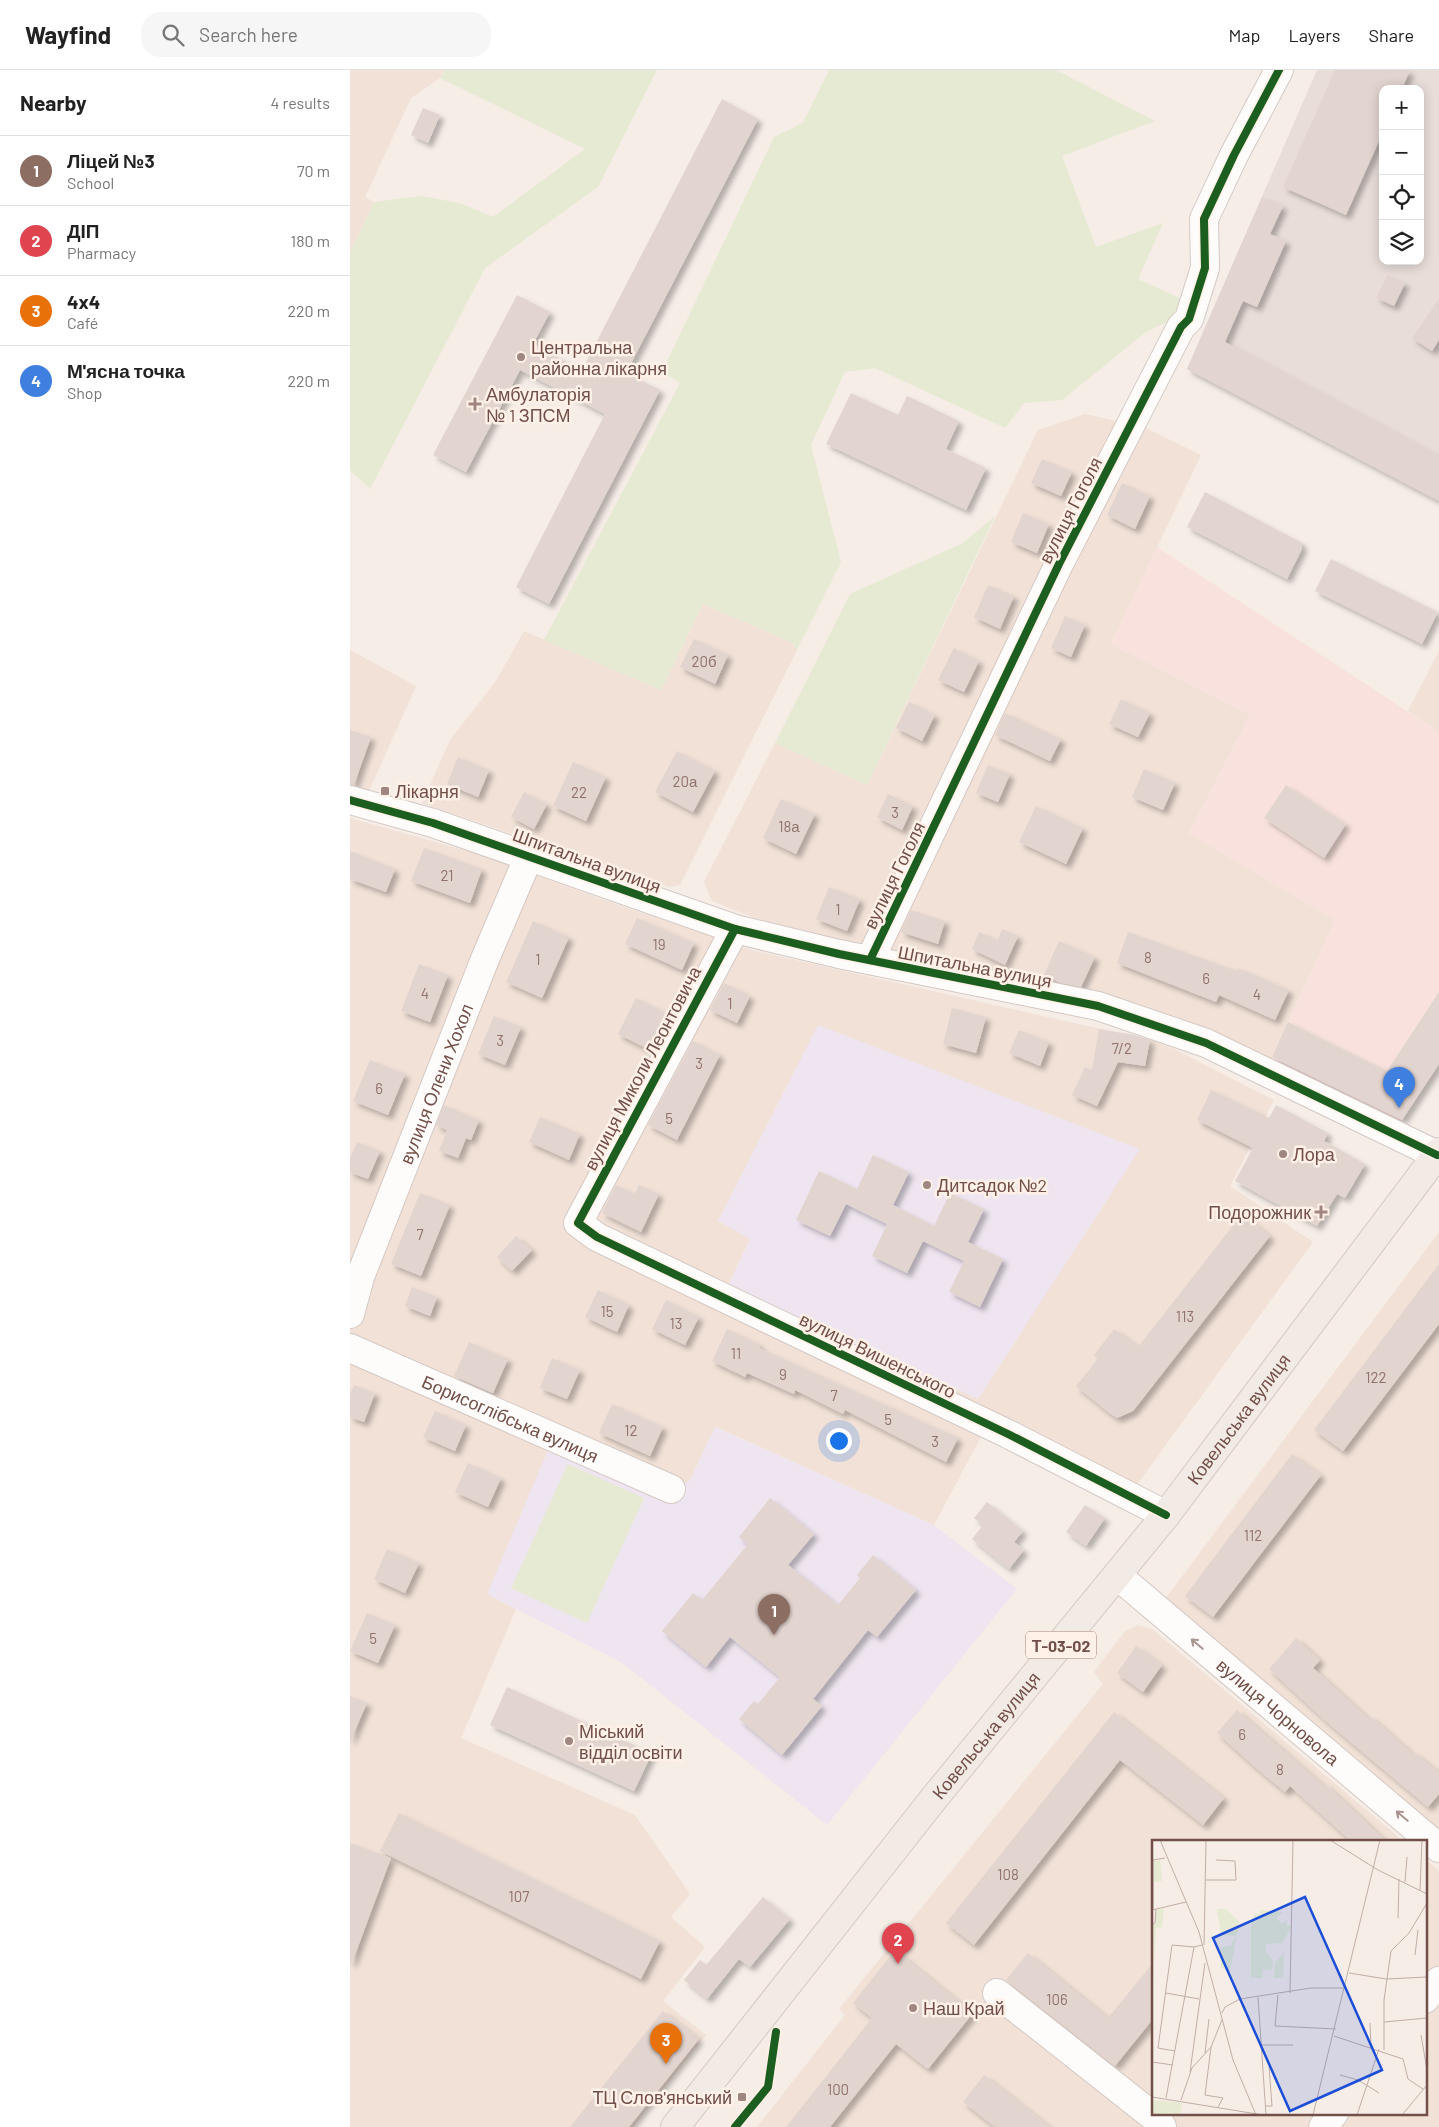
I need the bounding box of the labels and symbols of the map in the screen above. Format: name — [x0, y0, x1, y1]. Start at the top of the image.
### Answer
place label: Центральна районна лікарня — [531, 336, 667, 379]
marker: Центральна районна лікарня — [515, 351, 527, 363]
place label: Амбулаторія № 1 ЗПСМ — [486, 383, 591, 426]
marker: Амбулаторія № 1 ЗПСМ — [468, 397, 482, 411]
street label: вулиця Гоголя — [1034, 453, 1106, 567]
house number: 20б — [691, 652, 717, 670]
house number: 20а — [673, 772, 698, 790]
place label: Лікарня — [395, 780, 459, 802]
house number: 22 — [571, 783, 587, 801]
marker: Лікарня — [379, 785, 391, 797]
house number: 3 — [891, 803, 899, 821]
house number: 18а — [778, 817, 800, 835]
street label: вулиця Гоголя — [859, 818, 929, 932]
street label: Шпитальна вулиця — [510, 823, 664, 897]
house number: 21 — [440, 866, 454, 884]
house number: 1 — [835, 900, 841, 918]
house number: 19 — [652, 935, 666, 953]
street label: Шпитальна вулиця — [896, 940, 1054, 992]
house number: 8 — [1144, 948, 1152, 966]
house number: 1 — [535, 950, 541, 968]
street label: вулиця Миколи Леонтовича — [579, 961, 706, 1174]
house number: 6 — [1202, 969, 1210, 987]
house number: 4 — [421, 984, 429, 1002]
house number: 4 — [1253, 985, 1261, 1003]
house number: 1 — [727, 994, 733, 1012]
street label: вулиця Олени Хохол — [395, 1000, 477, 1167]
house number: 3 — [496, 1031, 504, 1049]
house number: 7/2 — [1112, 1039, 1132, 1057]
house number: 3 — [695, 1054, 703, 1072]
pin: 4 — [1383, 1067, 1415, 1108]
house number: 6 — [375, 1079, 383, 1097]
house number: 5 — [665, 1109, 673, 1127]
place label: Лора — [1293, 1143, 1336, 1165]
marker: Лора — [1277, 1148, 1289, 1160]
place label: Дитсадок №2 — [937, 1174, 1047, 1196]
marker: Дитсадок №2 — [921, 1179, 933, 1191]
place label: Подорожник — [1208, 1201, 1311, 1223]
marker: Подорожник — [1315, 1206, 1327, 1218]
house number: 7 — [416, 1225, 424, 1243]
house number: 15 — [601, 1302, 613, 1320]
house number: 113 — [1176, 1307, 1194, 1325]
street label: вулиця Вишенського — [796, 1308, 960, 1402]
house number: 13 — [670, 1314, 682, 1332]
house number: 11 — [731, 1344, 741, 1362]
street label: Ковельська вулиця — [1182, 1349, 1295, 1489]
house number: 9 — [779, 1365, 787, 1383]
house number: 122 — [1365, 1368, 1387, 1386]
street label: Борисоглібська вулиця — [419, 1370, 602, 1467]
house number: 7 — [830, 1386, 838, 1404]
house number: 5 — [884, 1410, 892, 1428]
house number: 12 — [624, 1421, 638, 1439]
your location — [826, 1428, 852, 1454]
house number: 3 — [931, 1432, 939, 1450]
house number: 112 — [1244, 1526, 1262, 1544]
pin: 1 — [758, 1594, 790, 1635]
house number: 5 — [369, 1629, 377, 1647]
road number: Т-03-02 — [1026, 1632, 1096, 1658]
one-way arrow — [1191, 1638, 1204, 1649]
street label: вулиця Чорновола — [1213, 1654, 1345, 1770]
street label: Ковельська вулиця — [927, 1667, 1044, 1803]
place label: Міський відділ освіти — [579, 1720, 683, 1763]
house number: 6 — [1238, 1725, 1246, 1743]
marker: Міський відділ освіти — [563, 1735, 575, 1747]
house number: 8 — [1276, 1760, 1284, 1778]
one-way arrow — [1395, 1811, 1408, 1822]
inset map — [1152, 1840, 1426, 2114]
house number: 108 — [997, 1865, 1019, 1883]
house number: 107 — [509, 1887, 529, 1905]
pin: 2 — [882, 1923, 914, 1964]
house number: 106 — [1046, 1990, 1068, 2008]
place label: Наш Край — [923, 1997, 1005, 2019]
marker: Наш Край — [907, 2002, 919, 2014]
pin: 3 — [650, 2023, 682, 2064]
house number: 100 — [827, 2080, 849, 2098]
place label: ТЦ Слов'янський — [592, 2086, 732, 2108]
marker: ТЦ Слов'янський — [736, 2091, 748, 2103]

